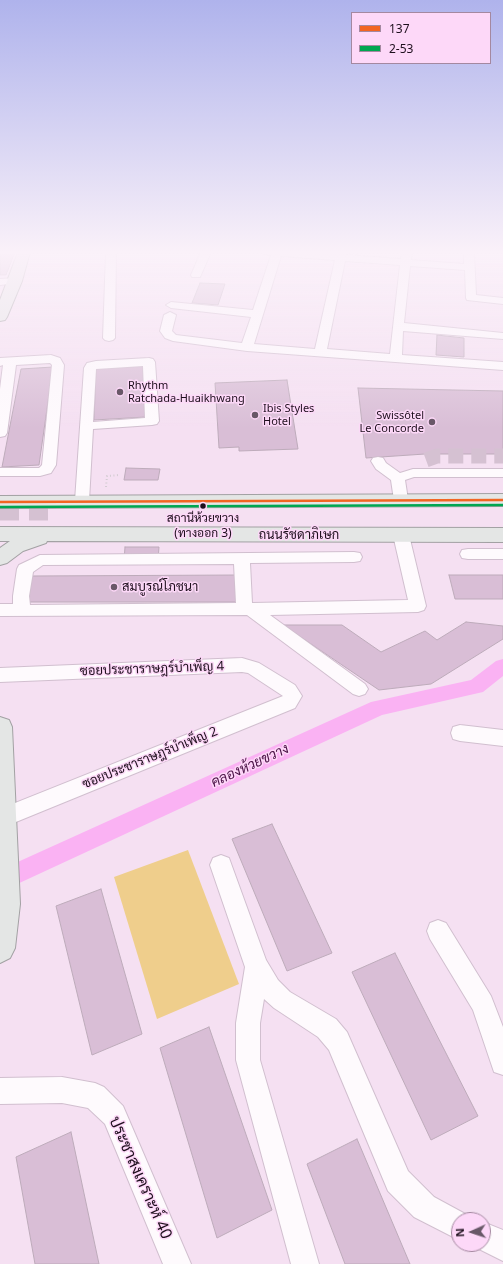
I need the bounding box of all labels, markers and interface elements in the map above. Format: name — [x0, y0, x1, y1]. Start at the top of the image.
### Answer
legend — [351, 12, 491, 64]
text: 137 — [389, 20, 410, 37]
text: 2-53 — [389, 40, 413, 57]
place label: Rhythm Ratchada-Huaikhwang — [128, 379, 245, 405]
marker: Rhythm Ratchada-Huaikhwang — [115, 387, 125, 397]
place label: Ibis Styles Hotel — [263, 402, 314, 428]
place label: Swissôtel Le Concorde — [360, 409, 424, 435]
marker: Ibis Styles Hotel — [250, 410, 260, 420]
marker: Swissôtel Le Concorde — [427, 417, 437, 427]
marker: สถานีห้วยขวาง (ทางออก 3) — [198, 501, 208, 511]
place label: สถานีห้วยขวาง (ทางออก 3) — [167, 512, 239, 540]
street label: ถนนรัชดาภิเษก — [259, 527, 339, 543]
place label: สมบูรณ์โภชนา — [122, 579, 198, 595]
marker: สมบูรณ์โภชนา — [109, 582, 119, 592]
street label: ซอยประชาราษฎร์บำเพ็ญ 4 — [80, 659, 224, 679]
street label: ซอยประชาราษฎร์บำเพ็ญ 2 — [80, 724, 220, 792]
water label: คลองห้วยขวาง — [208, 741, 292, 791]
street label: ประชาสงเคราะห์ 40 — [104, 1114, 176, 1242]
north arrow — [451, 1212, 491, 1252]
text: N — [452, 1228, 467, 1237]

